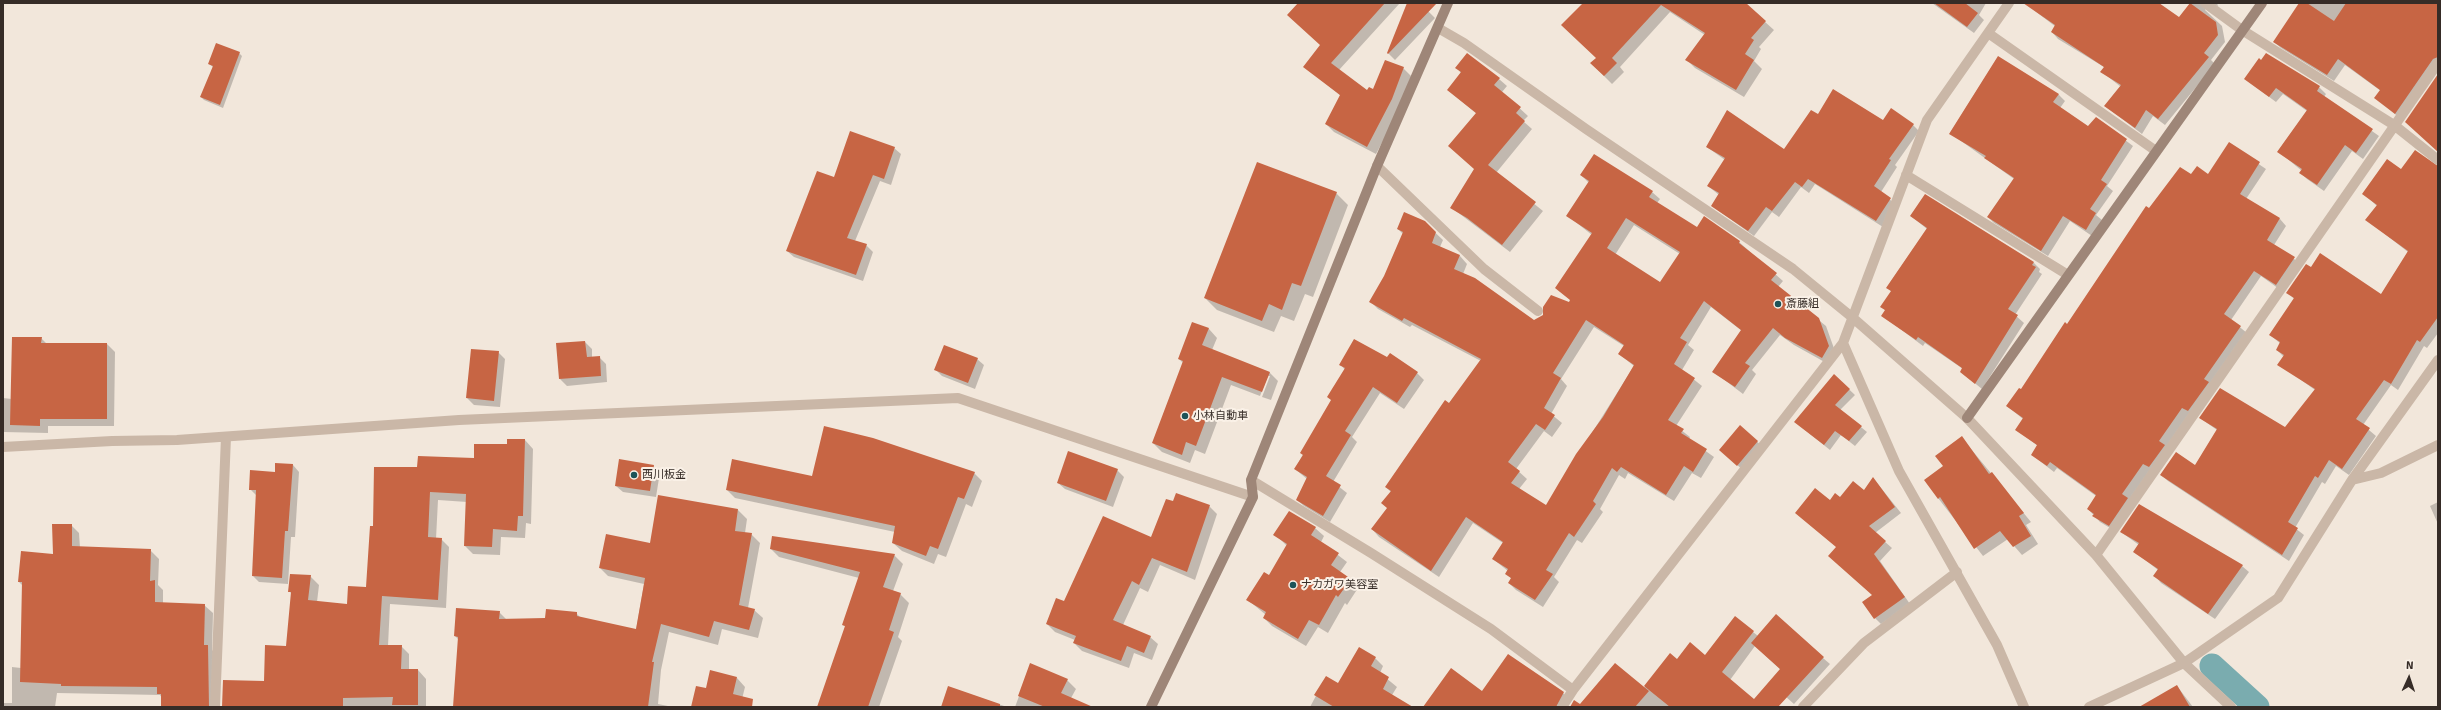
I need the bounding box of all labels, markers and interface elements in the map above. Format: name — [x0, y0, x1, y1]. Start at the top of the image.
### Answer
place label: 斎藤組 — [1786, 297, 1819, 311]
marker: 斎藤組 — [1773, 299, 1783, 309]
place label: 小林自動車 — [1193, 409, 1248, 423]
marker: 小林自動車 — [1180, 411, 1190, 421]
place label: 西川板金 — [642, 468, 686, 482]
marker: 西川板金 — [629, 470, 639, 480]
place label: ナカガワ美容室 — [1301, 578, 1378, 592]
marker: ナカガワ美容室 — [1288, 580, 1298, 590]
north arrow — [2389, 658, 2429, 698]
text: N — [2405, 659, 2414, 672]

